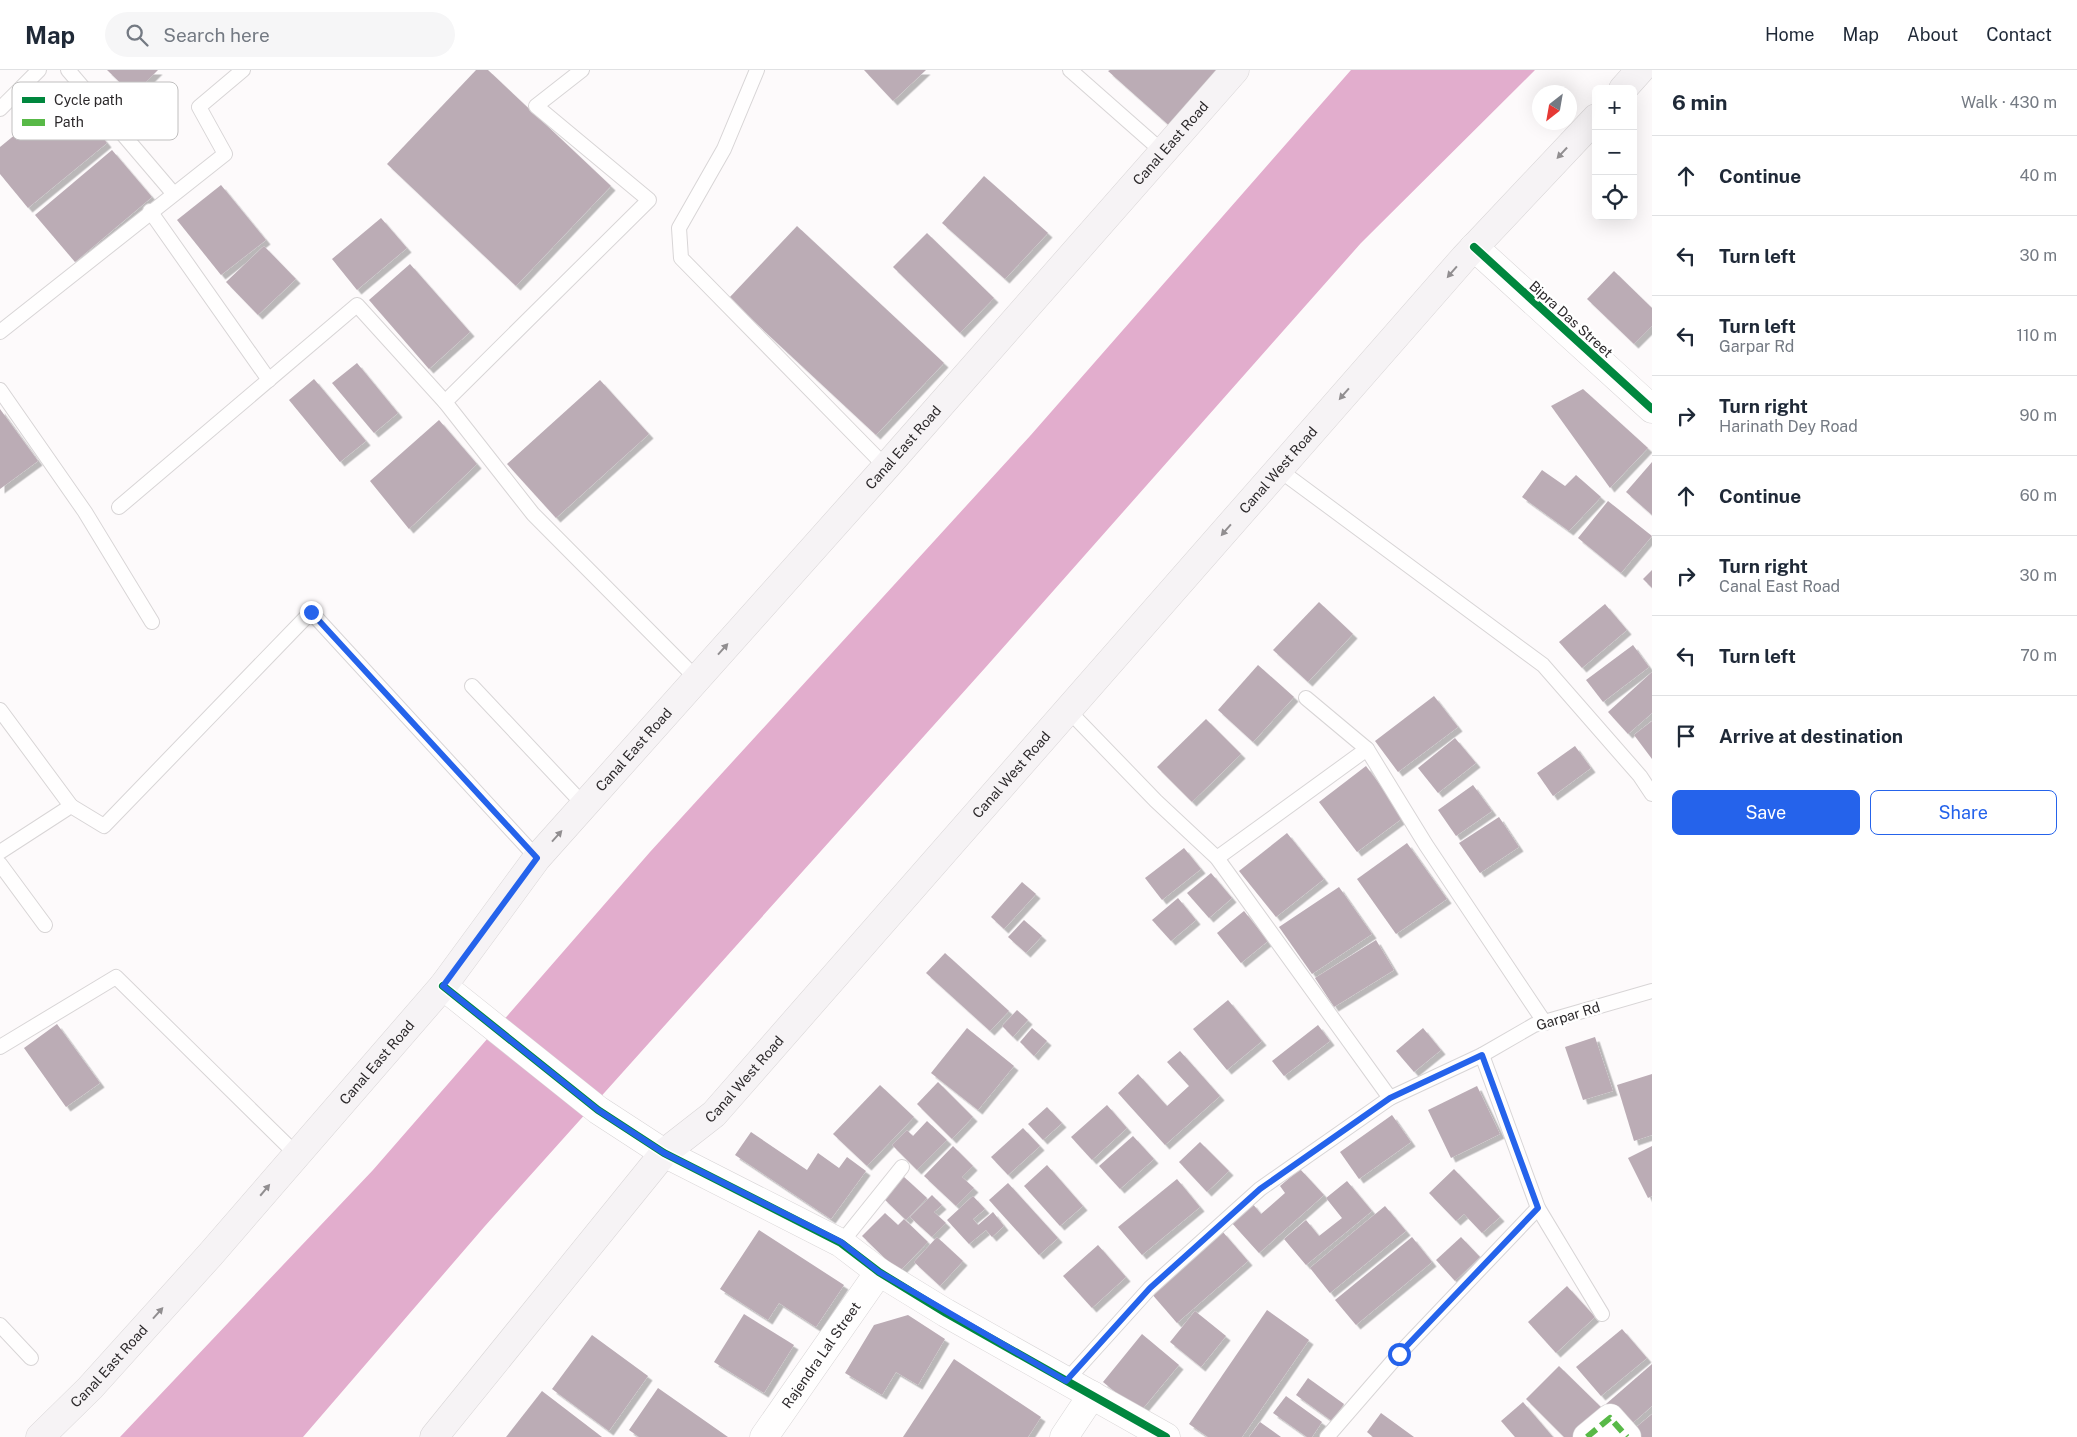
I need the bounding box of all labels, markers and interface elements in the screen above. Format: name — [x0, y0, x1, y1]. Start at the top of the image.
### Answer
search box — [105, 12, 455, 57]
text: Map — [25, 21, 75, 49]
icon: search — [123, 21, 151, 49]
text: Search here — [163, 24, 270, 46]
text: Home — [1765, 24, 1815, 45]
text: Map — [1843, 24, 1879, 45]
text: About — [1907, 24, 1958, 45]
text: Contact — [1986, 24, 2052, 45]
legend — [12, 82, 178, 140]
north arrow — [1532, 85, 1577, 130]
map controls — [1592, 85, 1637, 220]
button: + — [1592, 85, 1637, 130]
text: 6 min — [1672, 90, 1728, 115]
text: Cycle path — [54, 92, 123, 108]
text: Walk · 430 m — [1961, 93, 2057, 112]
street label: Canal East Road — [1130, 98, 1212, 188]
text: Path — [54, 114, 84, 130]
button: − — [1592, 130, 1637, 175]
one-way arrow — [1556, 147, 1568, 159]
icon: ahead — [1672, 162, 1700, 190]
text: Continue — [1719, 165, 1801, 187]
text: 40 m — [2019, 166, 2057, 185]
button: locate — [1592, 175, 1637, 220]
icon: left — [1672, 242, 1700, 270]
text: Turn left — [1719, 245, 1796, 267]
text: 30 m — [2020, 246, 2057, 265]
one-way arrow — [1446, 265, 1457, 278]
street label: Bipra Das Street — [1526, 277, 1616, 361]
text: Turn left — [1719, 315, 1796, 337]
icon: left — [1672, 322, 1700, 350]
text: 110 m — [2016, 326, 2057, 345]
text: Garpar Rd — [1719, 337, 1794, 356]
one-way arrow — [1339, 388, 1350, 401]
text: Turn right — [1719, 395, 1808, 417]
street label: Canal East Road — [862, 402, 944, 492]
icon: right — [1672, 402, 1700, 430]
text: 90 m — [2020, 406, 2057, 425]
text: Harinath Dey Road — [1719, 417, 1858, 436]
street label: Canal West Road — [1236, 423, 1320, 517]
icon: ahead — [1672, 482, 1700, 510]
text: Continue — [1719, 485, 1801, 507]
text: 60 m — [2020, 486, 2057, 505]
one-way arrow — [1220, 523, 1232, 535]
text: Turn right — [1719, 555, 1808, 577]
icon: right — [1672, 562, 1700, 590]
text: 30 m — [2020, 566, 2057, 585]
text: Canal East Road — [1719, 577, 1840, 596]
route end — [300, 601, 323, 624]
icon: left — [1672, 642, 1700, 670]
one-way arrow — [717, 643, 729, 655]
text: Turn left — [1719, 645, 1796, 667]
text: 70 m — [2020, 646, 2057, 665]
street label: Canal East Road — [592, 705, 675, 795]
icon: arrive — [1672, 722, 1700, 750]
text: Arrive at destination — [1719, 725, 1903, 747]
street label: Canal West Road — [969, 728, 1054, 821]
button: Save — [1672, 790, 1860, 835]
button: Share — [1870, 790, 2057, 835]
one-way arrow — [551, 830, 563, 842]
street label: Garpar Rd — [1534, 999, 1602, 1033]
street label: Canal East Road — [336, 1017, 418, 1108]
street label: Canal West Road — [702, 1033, 787, 1126]
one-way arrow — [259, 1185, 271, 1197]
street label: Rajendra Lal Street — [779, 1299, 864, 1411]
one-way arrow — [152, 1307, 164, 1319]
street label: Canal East Road — [67, 1322, 151, 1411]
route start — [1388, 1343, 1411, 1366]

